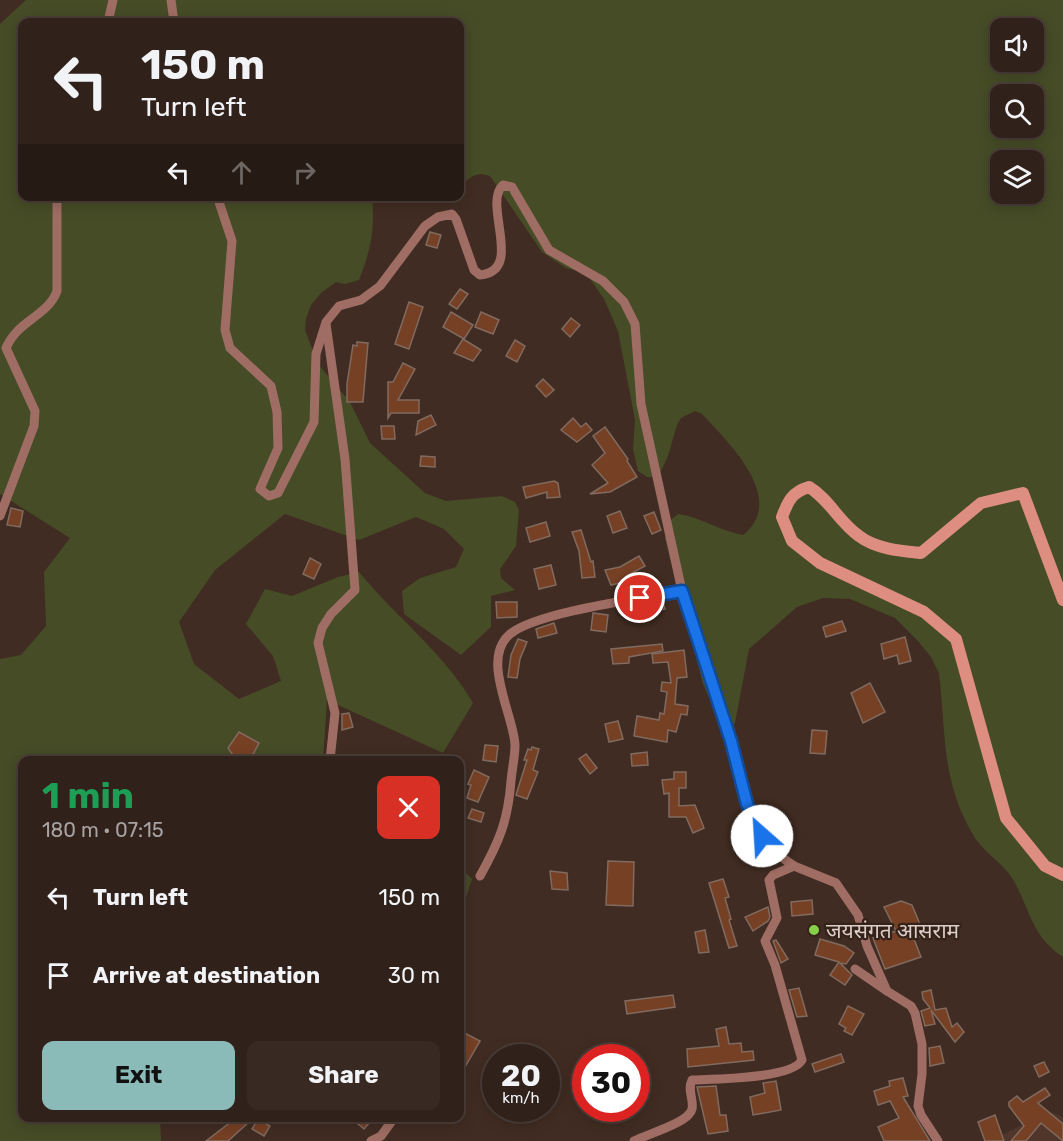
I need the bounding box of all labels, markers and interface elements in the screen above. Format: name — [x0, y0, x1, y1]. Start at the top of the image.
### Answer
map controls — [990, 18, 1044, 204]
button: sound — [990, 18, 1044, 72]
text: 150 m — [141, 40, 265, 90]
icon: left — [42, 42, 120, 120]
button: search — [990, 84, 1044, 138]
text: Turn left — [141, 91, 246, 123]
button: layers — [990, 150, 1044, 204]
icon: left — [162, 156, 195, 189]
icon: ahead — [225, 156, 258, 189]
icon: right — [288, 156, 321, 189]
pin — [614, 572, 665, 623]
icon: arrive — [623, 581, 656, 614]
text: 1 min — [42, 774, 134, 817]
button: close — [377, 776, 440, 839]
position arrow — [730, 804, 794, 868]
text: 180 m · 07:15 — [42, 818, 164, 842]
icon: left — [42, 881, 75, 914]
text: Turn left — [93, 884, 188, 911]
text: 150 m — [379, 884, 440, 911]
place label: जयसंगत आसराम — [826, 918, 960, 943]
marker: जयसंगत आसराम — [807, 923, 821, 937]
icon: arrive — [42, 959, 75, 992]
text: Arrive at destination — [93, 962, 320, 989]
text: 30 m — [388, 962, 440, 989]
button: Exit — [42, 1041, 235, 1110]
button: Share — [247, 1041, 440, 1110]
speed limit sign: 30 — [572, 1044, 650, 1122]
text: 20 — [501, 1058, 541, 1094]
text: km/h — [502, 1089, 540, 1107]

